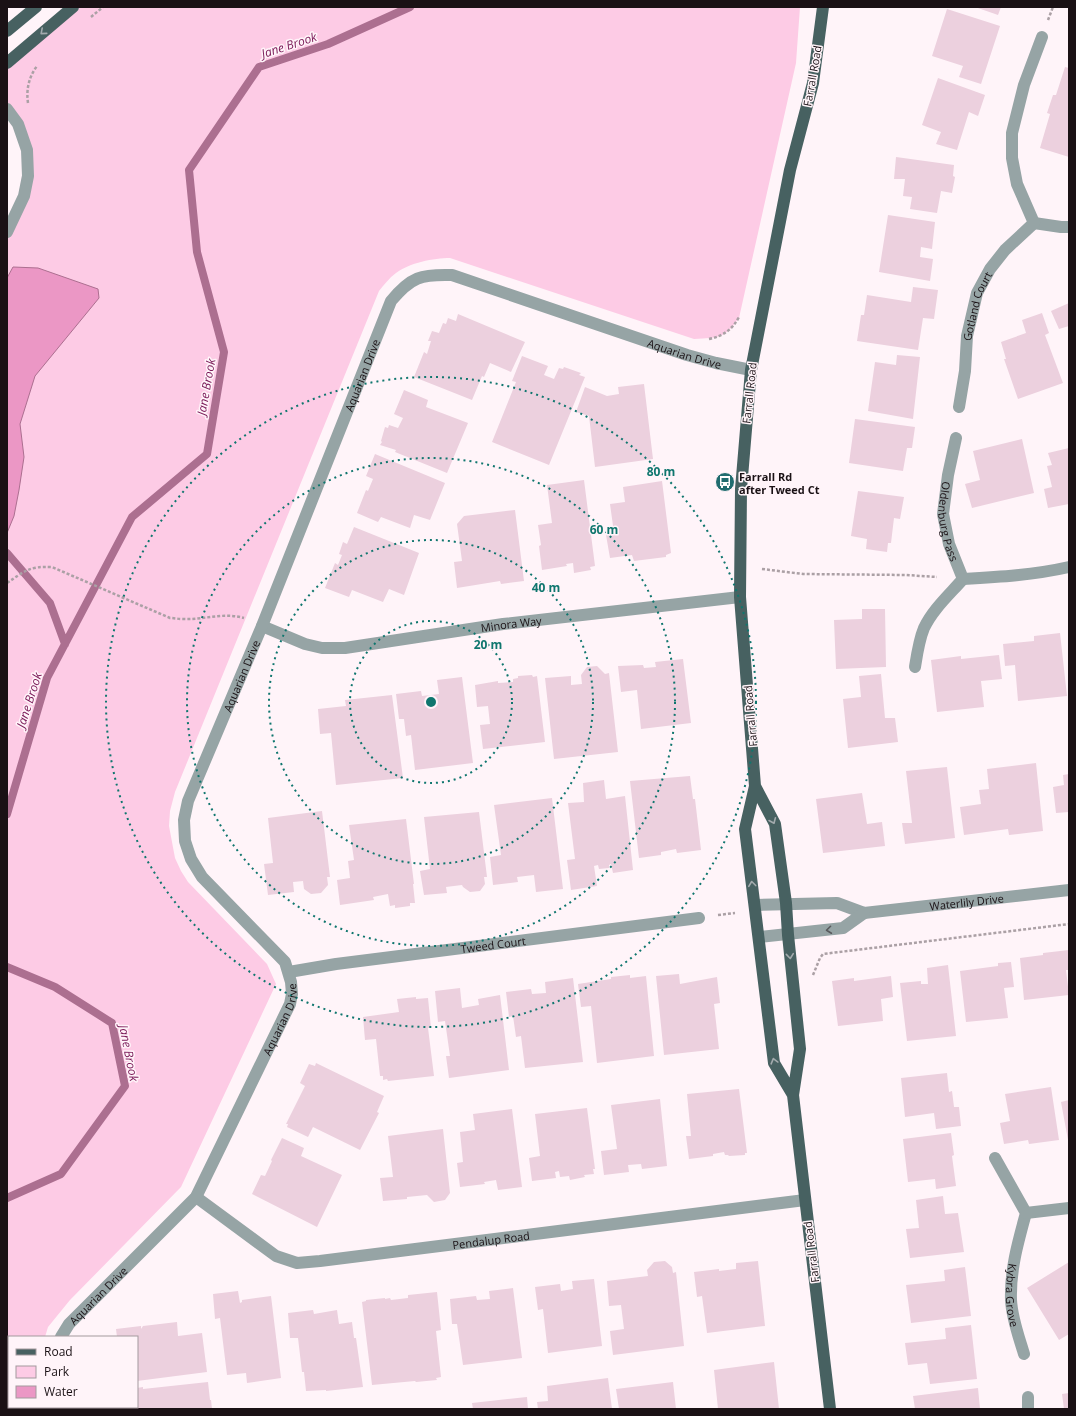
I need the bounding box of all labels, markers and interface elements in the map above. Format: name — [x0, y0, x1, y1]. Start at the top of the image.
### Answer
one-way arrow — [41, 28, 48, 35]
water label: Jane Brook — [257, 28, 320, 63]
street label: Farrall Road — [799, 44, 825, 108]
street label: Gotland Court — [959, 269, 995, 341]
street label: Aquarian Drive — [646, 335, 723, 371]
street label: Aquarian Drive — [341, 337, 383, 413]
water label: Jane Brook — [192, 356, 220, 419]
street label: Farrall Road — [738, 362, 760, 424]
text: 80 m — [647, 463, 675, 480]
place label: Farrall Rd after Tweed Ct — [739, 469, 820, 497]
bus stop icon: Farrall Rd after Tweed Ct — [714, 471, 736, 493]
street label: Oldenburg Pass — [935, 481, 963, 563]
text: 60 m — [590, 521, 618, 538]
text: 40 m — [532, 579, 560, 596]
street label: Minora Way — [480, 612, 543, 635]
text: 20 m — [474, 636, 502, 653]
street label: Aquarian Drive — [219, 638, 263, 714]
water label: Jane Brook — [11, 669, 46, 732]
street label: Farrall Road — [740, 685, 760, 747]
centre of rings — [424, 695, 438, 709]
one-way arrow — [768, 816, 776, 824]
one-way arrow — [748, 881, 757, 888]
street label: Waterlily Drive — [929, 890, 1004, 913]
one-way arrow — [826, 925, 832, 934]
street label: Tweed Court — [460, 933, 526, 956]
one-way arrow — [786, 953, 795, 959]
street label: Aquarian Drive — [259, 983, 300, 1057]
water label: Jane Brook — [115, 1021, 143, 1084]
one-way arrow — [771, 1058, 779, 1064]
street label: Farrall Road — [800, 1221, 822, 1283]
street label: Pendalup Road — [451, 1227, 531, 1252]
street label: Aquarian Drive — [65, 1263, 130, 1328]
street label: Kybra Grove — [1003, 1263, 1023, 1328]
legend — [8, 1336, 138, 1408]
text: Road — [44, 1343, 73, 1360]
text: Park — [44, 1363, 70, 1380]
text: Water — [44, 1383, 78, 1400]

